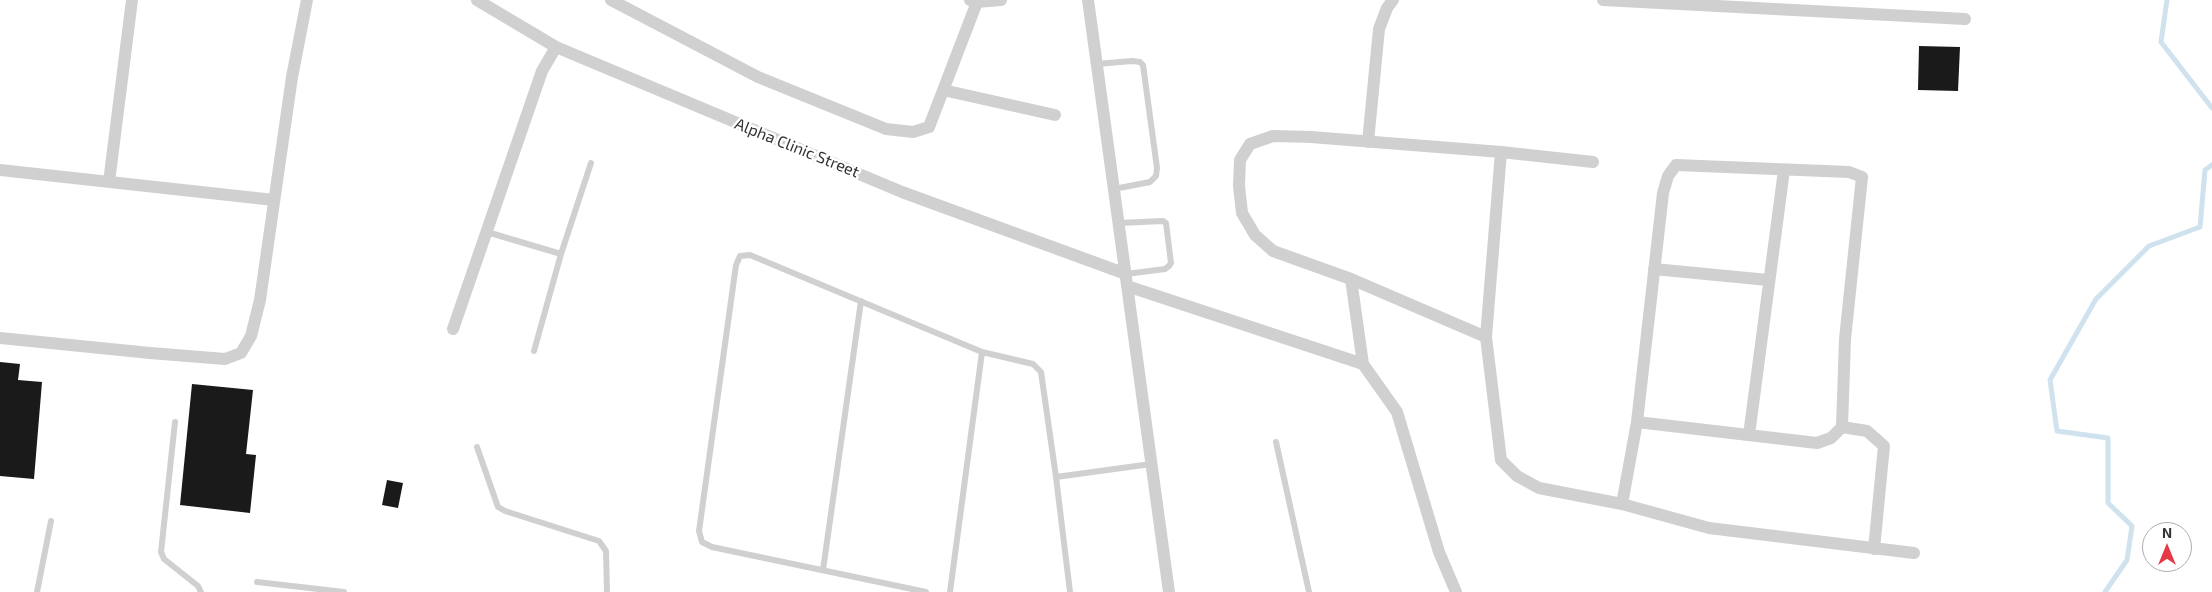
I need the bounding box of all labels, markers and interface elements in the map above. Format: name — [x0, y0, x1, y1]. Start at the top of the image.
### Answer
street label: Alpha Clinic Street — [732, 114, 862, 182]
north arrow — [2142, 522, 2192, 572]
text: N — [2162, 524, 2172, 541]

